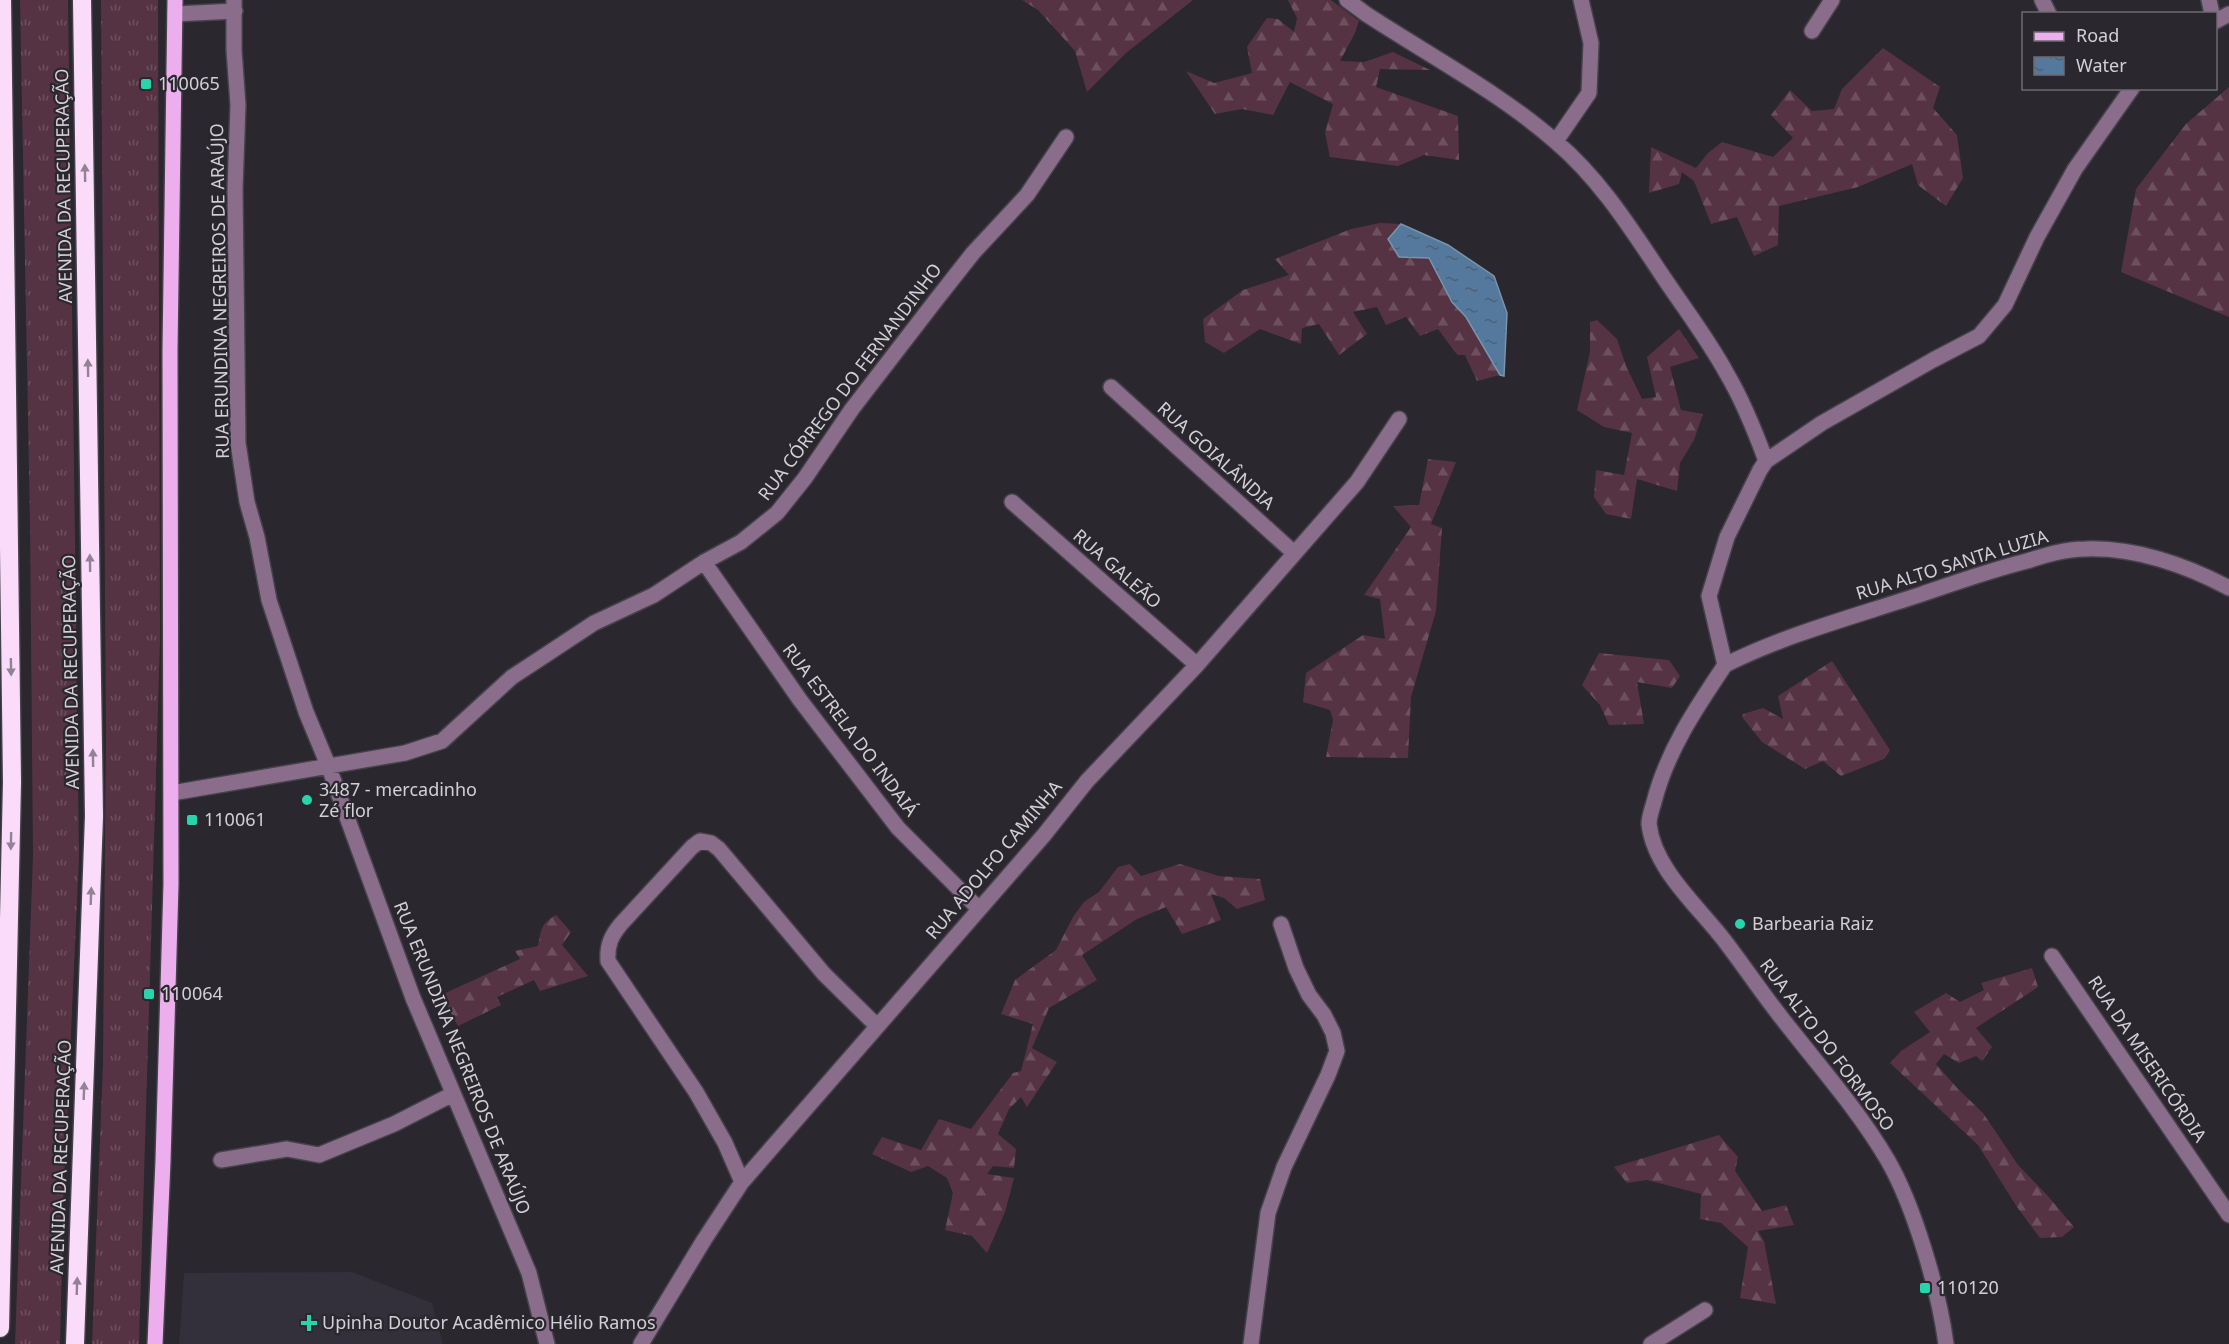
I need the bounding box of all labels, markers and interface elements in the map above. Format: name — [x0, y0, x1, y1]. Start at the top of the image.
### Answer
legend — [2022, 12, 2217, 90]
text: Road — [2076, 23, 2119, 47]
text: Water — [2076, 53, 2127, 77]
street label: AVENIDA DA RECUPERAÇÃO — [49, 68, 77, 304]
place label: 110065 — [158, 71, 220, 95]
marker: 110065 — [139, 77, 153, 91]
street label: RUA ERUNDINA NEGREIROS DE ARAÚJO — [204, 123, 234, 459]
one-way arrow — [80, 163, 90, 182]
street label: RUA CÓRREGO DO FERNANDINHO — [752, 258, 946, 505]
one-way arrow — [83, 358, 92, 377]
street label: RUA GOIALÂNDIA — [1153, 396, 1281, 515]
street label: RUA GALEÃO — [1068, 523, 1167, 613]
street label: RUA ALTO SANTA LUZIA — [1853, 523, 2051, 605]
one-way arrow — [85, 553, 95, 572]
street label: AVENIDA DA RECUPERAÇÃO — [56, 554, 84, 790]
street label: RUA ESTRELA DO INDAIÁ — [778, 638, 924, 821]
one-way arrow — [6, 658, 16, 677]
one-way arrow — [88, 748, 98, 767]
street label: RUA ADOLFO CAMINHA — [920, 775, 1067, 944]
place label: 3487 - mercadinho Zé flor — [319, 777, 477, 822]
marker: 3487 - mercadinho Zé flor — [300, 793, 314, 807]
place label: 110061 — [204, 807, 266, 831]
marker: 110061 — [185, 813, 199, 827]
one-way arrow — [6, 831, 16, 850]
one-way arrow — [86, 886, 96, 905]
street label: RUA ERUNDINA NEGREIROS DE ARAÚJO — [389, 898, 537, 1218]
place label: Barbearia Raiz — [1752, 911, 1874, 935]
marker: Barbearia Raiz — [1733, 917, 1747, 931]
street label: RUA ALTO DO FORMOSO — [1755, 953, 1901, 1136]
street label: RUA DA MISERICÓRDIA — [2083, 971, 2213, 1147]
place label: 110064 — [161, 981, 223, 1005]
marker: 110064 — [142, 987, 156, 1001]
street label: AVENIDA DA RECUPERAÇÃO — [44, 1039, 76, 1275]
one-way arrow — [79, 1081, 89, 1100]
place label: 110120 — [1937, 1275, 1999, 1299]
one-way arrow — [72, 1276, 82, 1295]
marker: 110120 — [1918, 1281, 1932, 1295]
place label: Upinha Doutor Acadêmico Hélio Ramos — [322, 1310, 656, 1334]
marker: Upinha Doutor Acadêmico Hélio Ramos — [300, 1314, 318, 1332]

